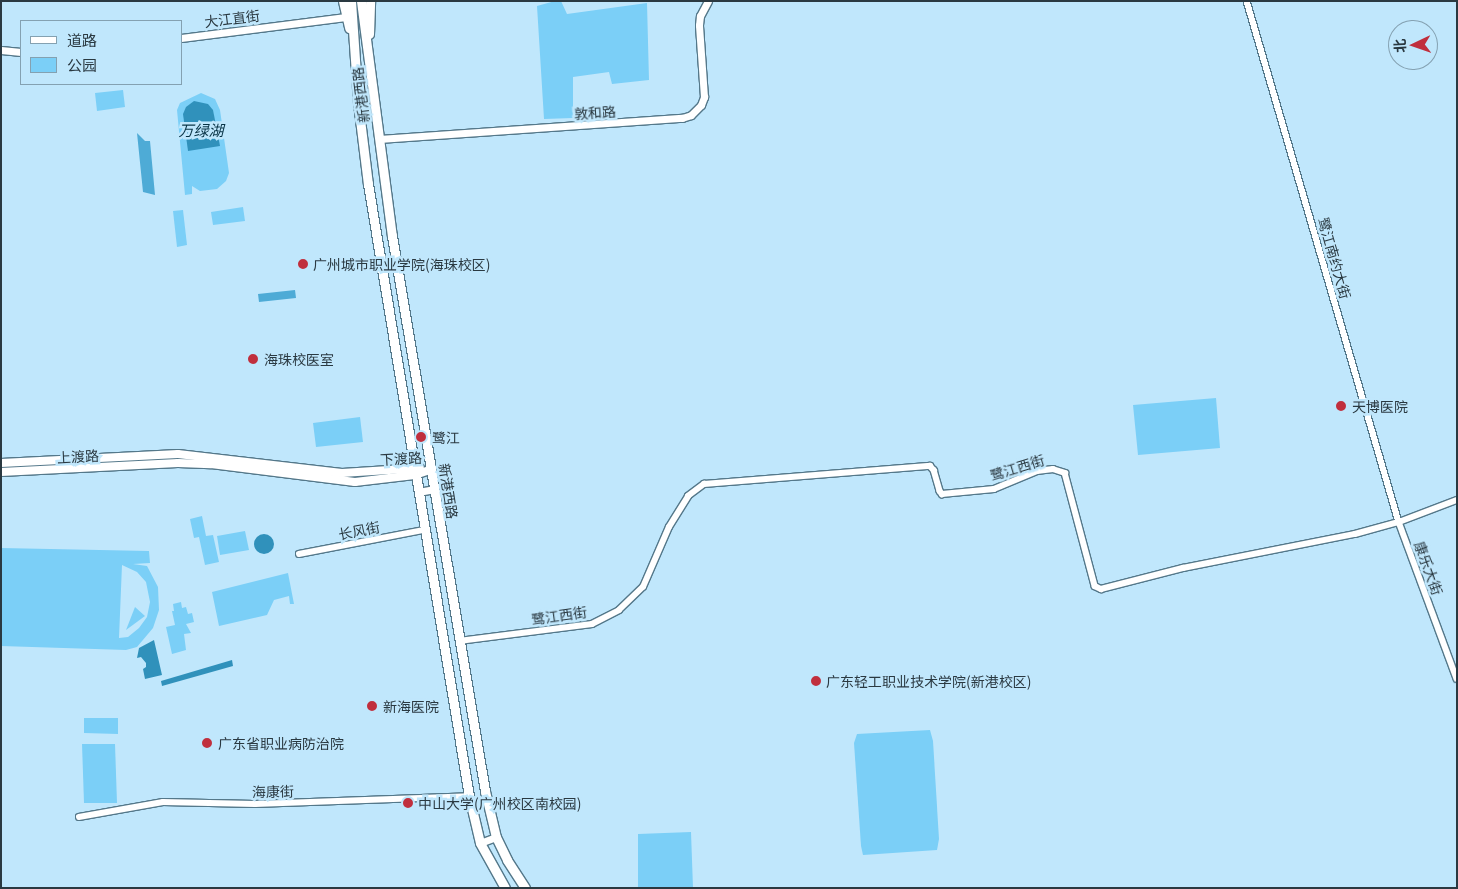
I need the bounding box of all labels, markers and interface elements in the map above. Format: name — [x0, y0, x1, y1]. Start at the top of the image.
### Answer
street label: 大江直街 — [203, 6, 261, 30]
legend — [20, 20, 182, 85]
north arrow — [1388, 20, 1438, 70]
text: 道路 — [67, 29, 97, 50]
text: 北 — [1389, 38, 1409, 53]
text: 公园 — [67, 54, 97, 75]
street label: 新港西路 — [348, 66, 372, 124]
street label: 敦和路 — [573, 102, 617, 122]
water label: 万绿湖 — [179, 121, 223, 139]
street label: 鹭江南约大街 — [1315, 215, 1355, 301]
place label: 广州城市职业学院(海珠校区) — [313, 256, 490, 272]
marker: 广州城市职业学院(海珠校区) — [297, 258, 309, 270]
place label: 海珠校医室 — [264, 351, 334, 367]
marker: 海珠校医室 — [246, 352, 260, 366]
place label: 天博医院 — [1352, 398, 1408, 414]
marker: 天博医院 — [1334, 399, 1348, 413]
place label: 鹭江 — [432, 429, 460, 445]
marker: 鹭江 — [414, 430, 428, 444]
street label: 上渡路 — [57, 447, 99, 465]
street label: 下渡路 — [380, 449, 422, 467]
street label: 鹭江西街 — [988, 451, 1046, 483]
street label: 新港西路 — [436, 462, 462, 520]
street label: 长风街 — [337, 518, 381, 542]
street label: 康乐大街 — [1412, 539, 1446, 597]
street label: 鹭江西街 — [530, 603, 588, 627]
place label: 广东轻工职业技术学院(新港校区) — [826, 673, 1031, 689]
marker: 广东轻工职业技术学院(新港校区) — [810, 675, 822, 687]
place label: 新海医院 — [383, 698, 439, 714]
marker: 新海医院 — [365, 699, 379, 713]
place label: 广东省职业病防治院 — [218, 735, 344, 751]
marker: 广东省职业病防治院 — [200, 736, 214, 750]
street label: 海康街 — [252, 782, 294, 800]
place label: 中山大学(广州校区南校园) — [418, 795, 581, 811]
marker: 中山大学(广州校区南校园) — [402, 797, 414, 809]

